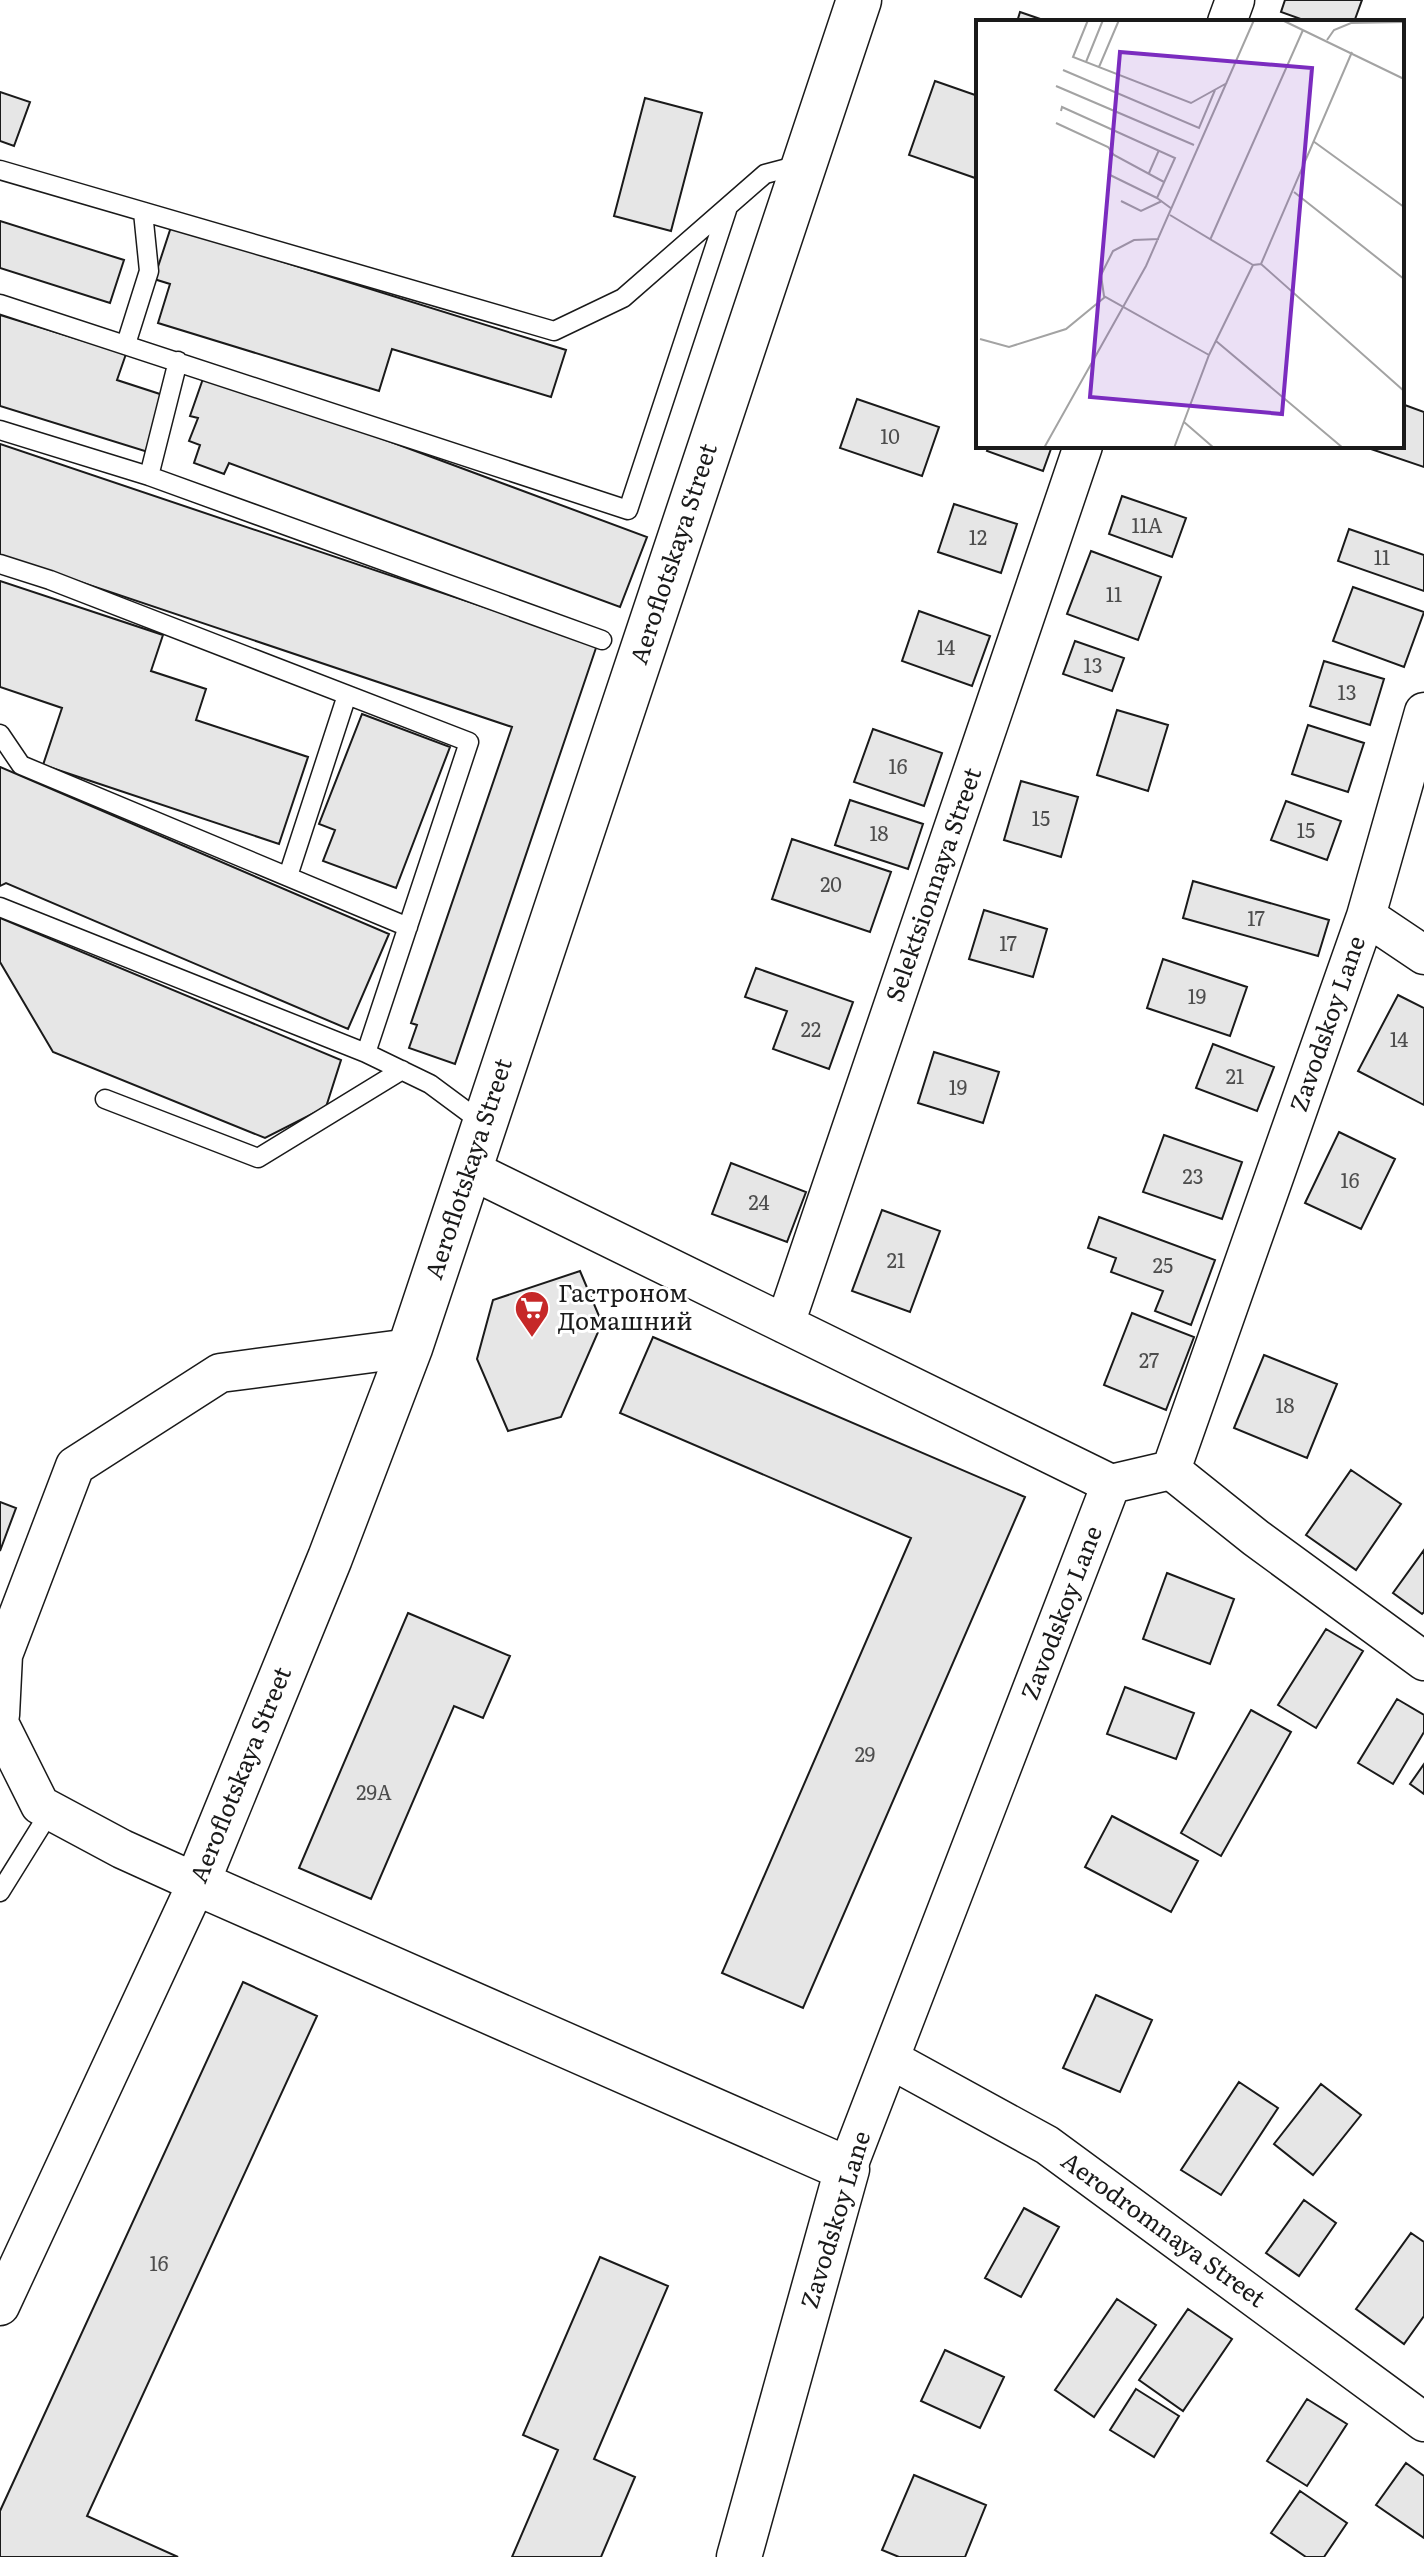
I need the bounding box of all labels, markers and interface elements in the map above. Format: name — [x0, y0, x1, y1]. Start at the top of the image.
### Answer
inset map — [976, 20, 1404, 448]
house number: 10 — [880, 420, 900, 450]
street label: Aeroflotskaya Street — [619, 438, 724, 668]
house number: 11А — [1132, 509, 1163, 539]
house number: 12 — [969, 521, 987, 551]
house number: 11 — [1374, 541, 1390, 571]
house number: 11 — [1106, 578, 1122, 608]
house number: 14 — [937, 631, 955, 661]
house number: 13 — [1084, 649, 1102, 679]
house number: 13 — [1338, 676, 1356, 706]
house number: 16 — [889, 750, 908, 780]
street label: Selektsionnaya Street — [875, 762, 988, 1006]
house number: 15 — [1032, 802, 1050, 832]
house number: 15 — [1297, 814, 1315, 844]
house number: 18 — [869, 817, 889, 847]
house number: 20 — [820, 868, 842, 898]
house number: 17 — [1247, 902, 1265, 932]
house number: 17 — [999, 927, 1017, 957]
street label: Zavodskoy Lane — [1279, 931, 1372, 1116]
house number: 19 — [1188, 980, 1206, 1010]
house number: 22 — [801, 1013, 821, 1043]
house number: 14 — [1390, 1023, 1408, 1053]
street label: Aeroflotskaya Street — [414, 1053, 519, 1283]
house number: 21 — [1226, 1060, 1244, 1090]
house number: 19 — [949, 1071, 967, 1101]
house number: 23 — [1183, 1160, 1203, 1190]
house number: 16 — [1341, 1164, 1360, 1194]
house number: 24 — [748, 1186, 770, 1216]
house number: 21 — [887, 1244, 905, 1274]
house number: 25 — [1153, 1249, 1173, 1279]
place label: Гастроном Домашний — [558, 1274, 693, 1337]
supermarket icon: Гастроном Домашний — [513, 1289, 551, 1339]
house number: 27 — [1139, 1344, 1159, 1374]
house number: 18 — [1275, 1389, 1295, 1419]
street label: Zavodskoy Lane — [1010, 1520, 1109, 1704]
street label: Aeroflotskaya Street — [179, 1660, 298, 1887]
house number: 29 — [855, 1738, 875, 1768]
house number: 29А — [356, 1776, 392, 1806]
street label: Zavodskoy Lane — [790, 2126, 877, 2312]
street label: Aerodromnaya Street — [1055, 2142, 1274, 2314]
house number: 16 — [150, 2247, 169, 2277]

